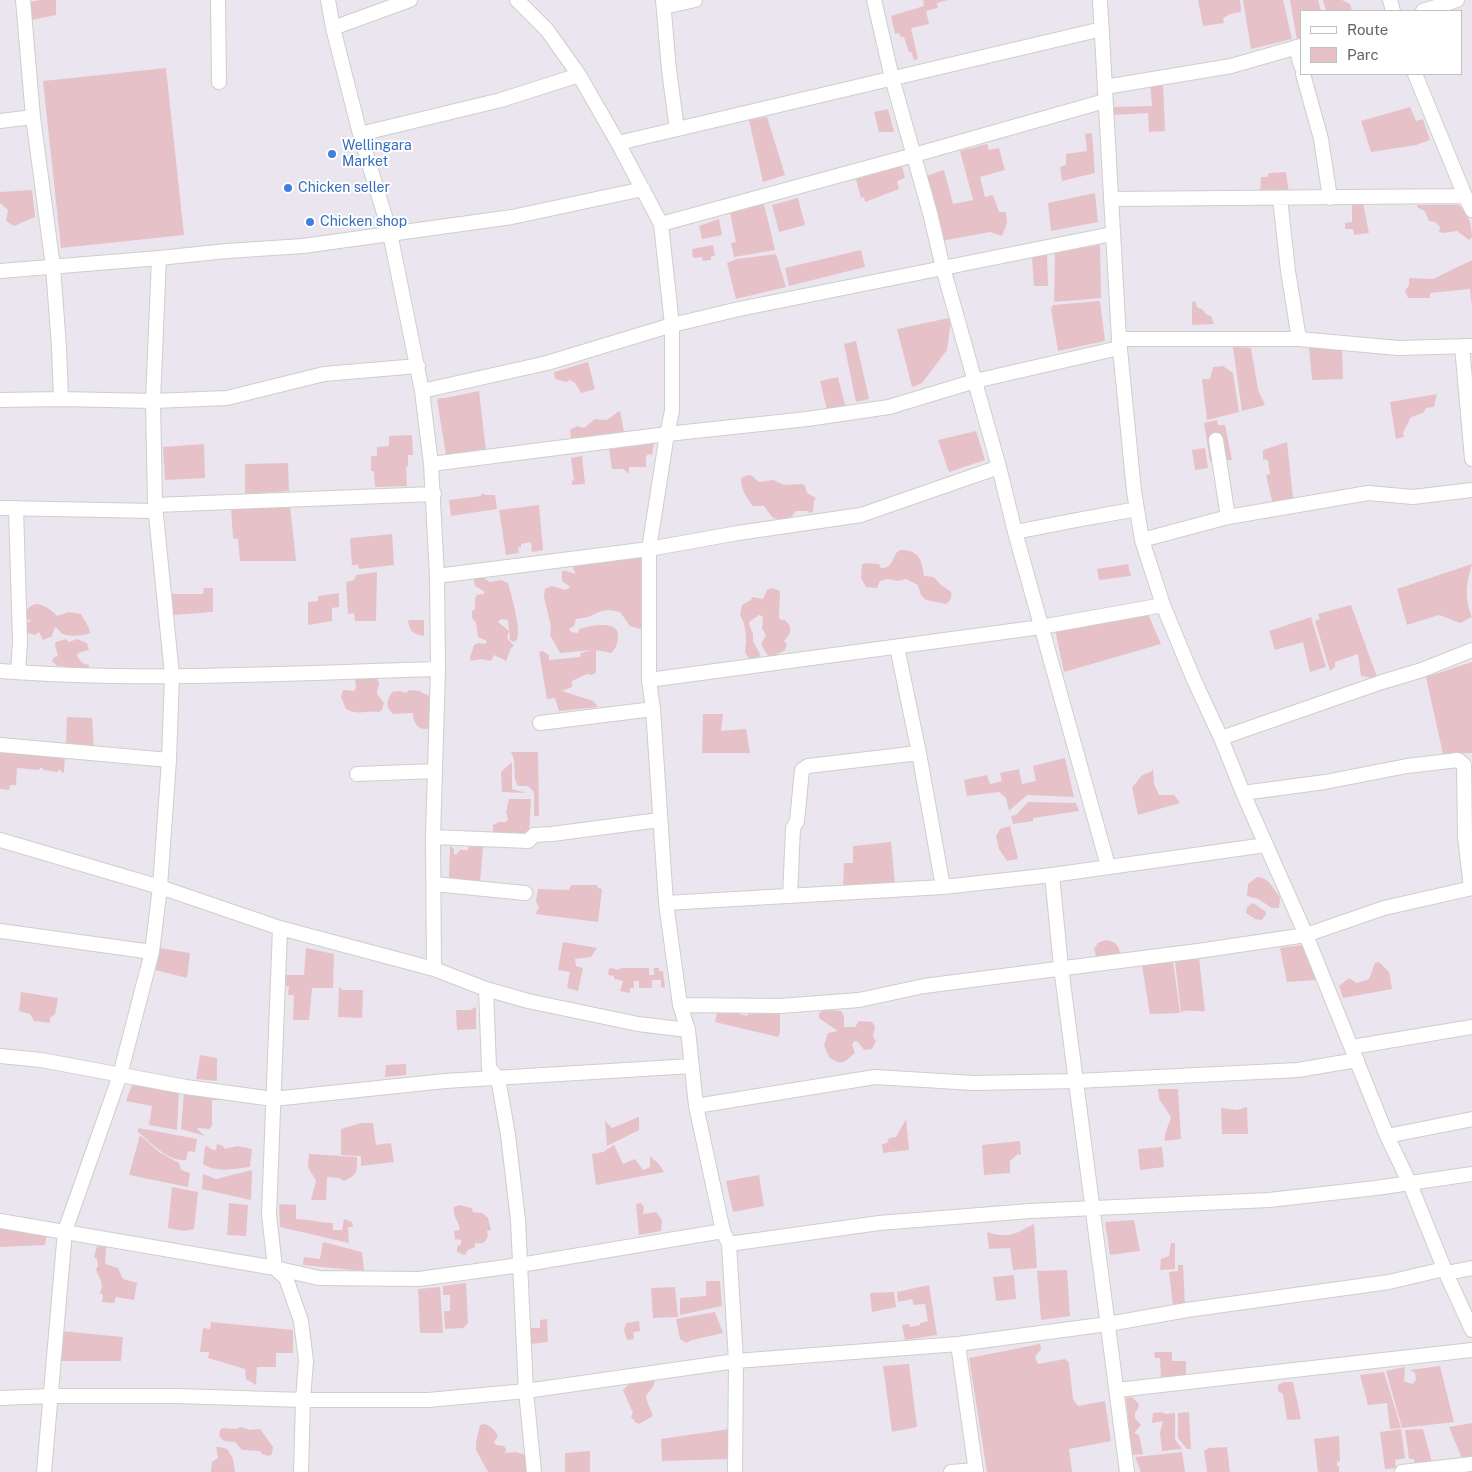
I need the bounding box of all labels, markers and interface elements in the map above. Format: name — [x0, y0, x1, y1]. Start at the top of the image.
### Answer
legend — [1300, 10, 1462, 75]
text: Route — [1347, 21, 1388, 38]
text: Parc — [1347, 46, 1379, 63]
place label: Wellingara Market — [342, 138, 412, 170]
marker: Wellingara Market — [326, 148, 338, 160]
place label: Chicken seller — [298, 180, 390, 196]
marker: Chicken seller — [282, 182, 294, 194]
place label: Chicken shop — [320, 214, 407, 230]
marker: Chicken shop — [304, 216, 316, 228]

